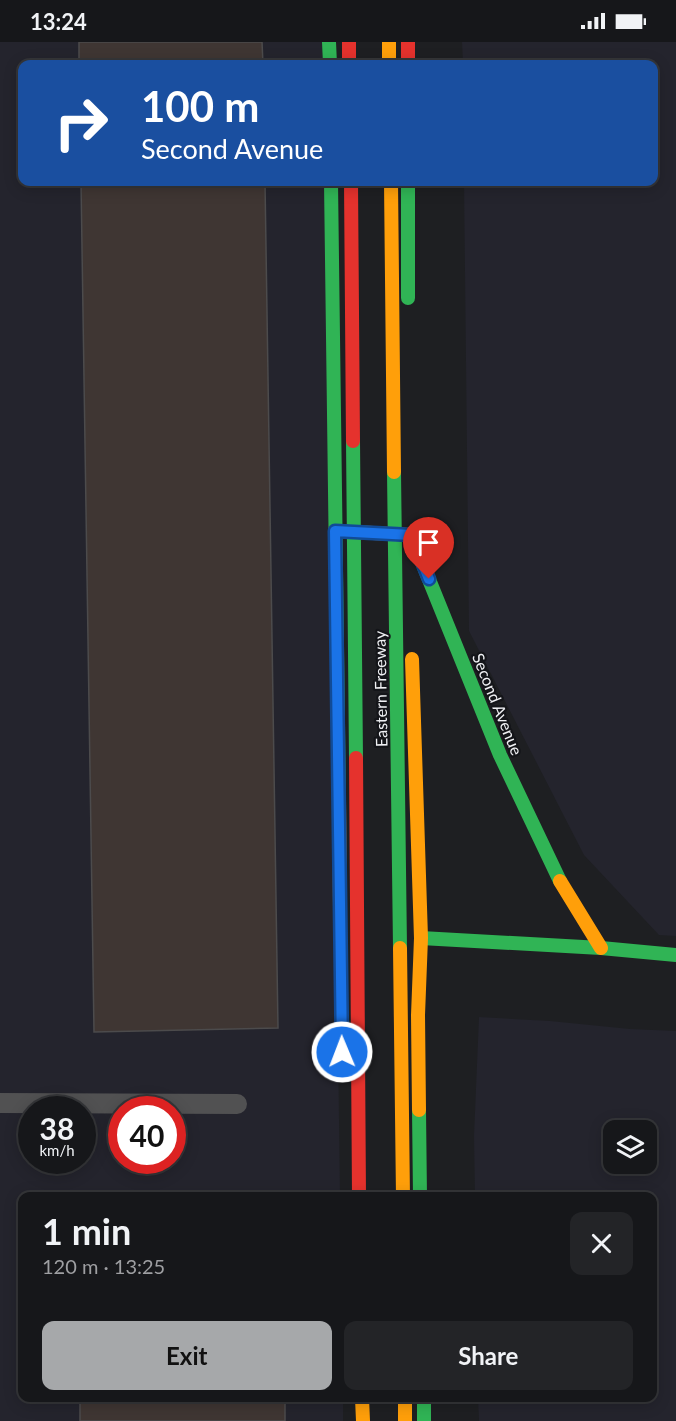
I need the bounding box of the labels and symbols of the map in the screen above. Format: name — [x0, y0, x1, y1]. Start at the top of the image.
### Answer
pin — [403, 517, 454, 579]
street label: Eastern Freeway — [369, 630, 391, 747]
street label: Second Avenue — [469, 650, 527, 758]
position arrow — [310, 1020, 374, 1084]
speed limit sign: 40 — [108, 1096, 186, 1174]

